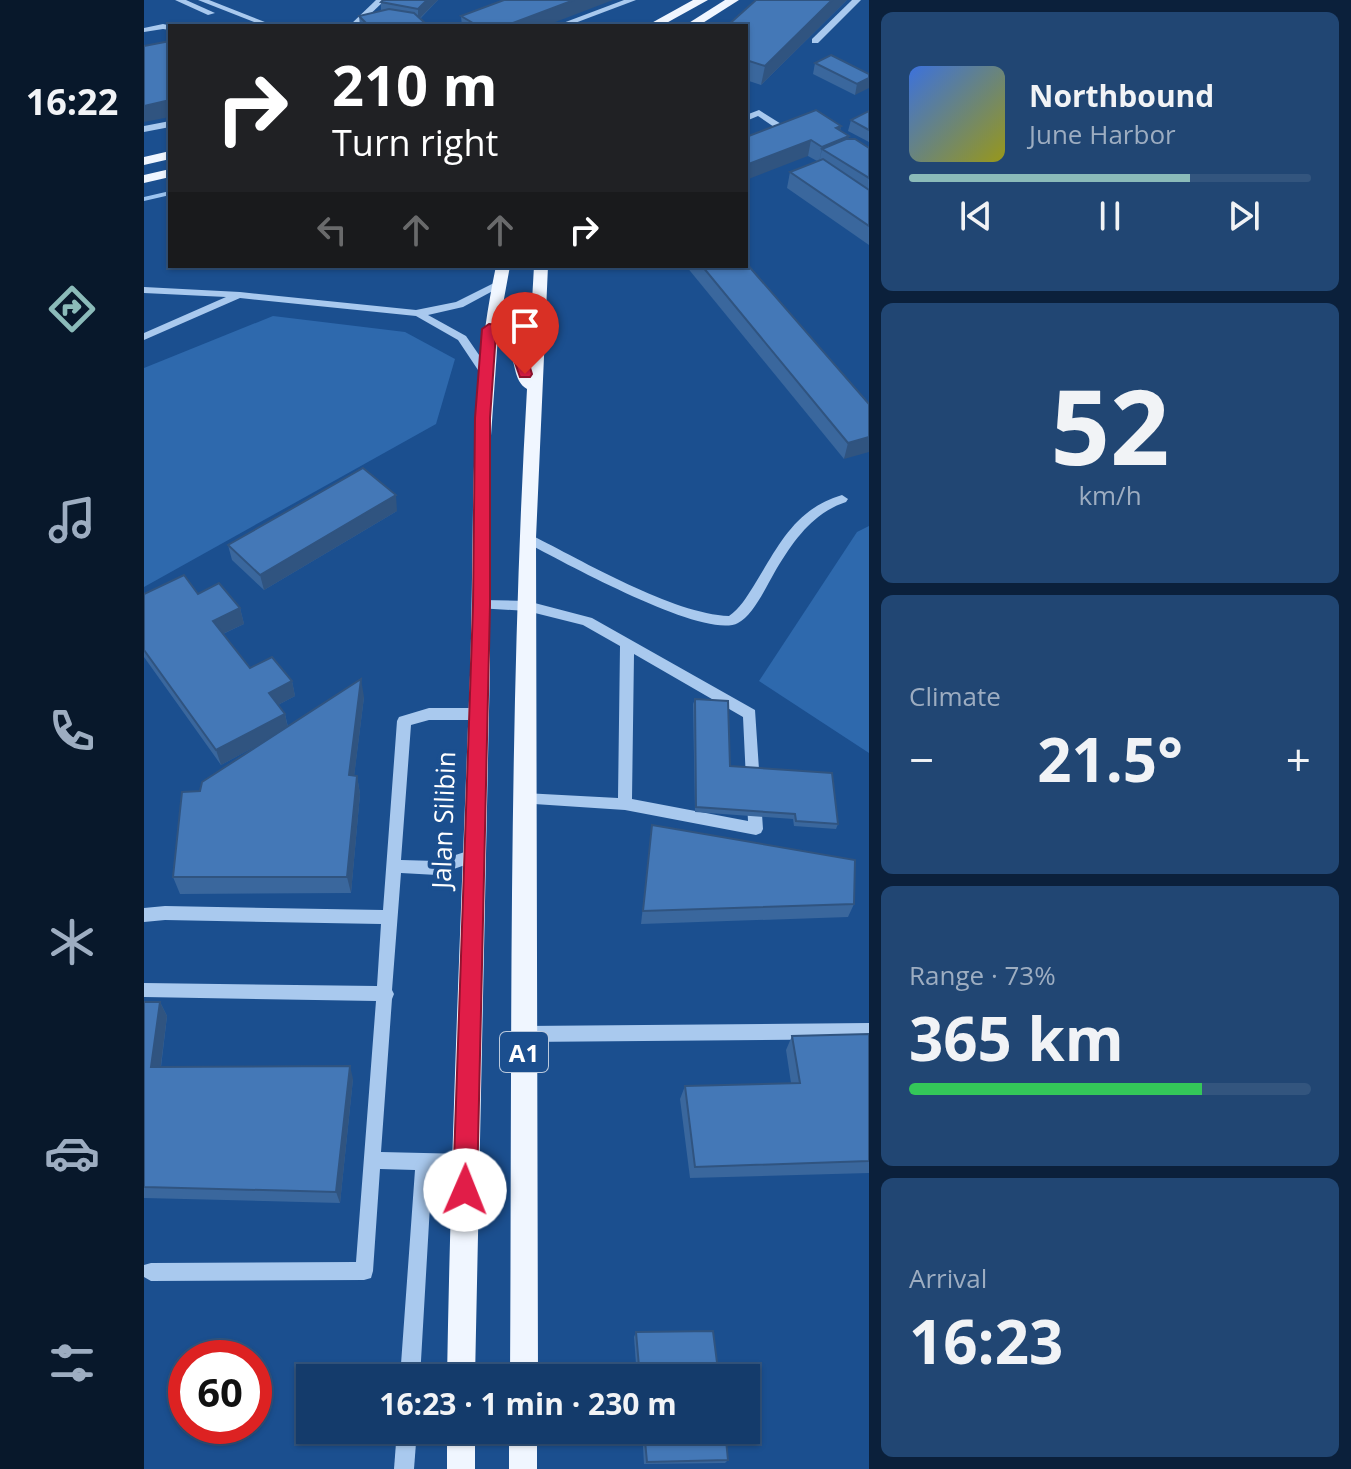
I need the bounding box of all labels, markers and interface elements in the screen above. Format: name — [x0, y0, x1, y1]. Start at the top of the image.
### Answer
text: 210 m — [332, 46, 498, 122]
icon: right — [200, 56, 304, 160]
text: Northbound — [1029, 75, 1214, 116]
text: 16:22 — [26, 77, 118, 126]
text: June Harbor — [1029, 116, 1176, 152]
text: Turn right — [332, 118, 498, 167]
icon: previous — [954, 194, 998, 238]
icon: pause — [1088, 194, 1132, 238]
icon: next — [1222, 194, 1266, 238]
icon: left — [310, 208, 354, 252]
icon: ahead — [394, 208, 438, 252]
icon: ahead — [478, 208, 522, 252]
icon: right — [562, 208, 606, 252]
icon: directions — [44, 281, 100, 337]
pin — [491, 292, 559, 374]
icon: arrive — [503, 304, 547, 348]
text: 52 — [1051, 354, 1169, 495]
text: km/h — [1078, 477, 1142, 513]
icon: music — [44, 492, 100, 548]
text: Climate — [909, 678, 1001, 714]
icon: phone — [44, 703, 100, 759]
text: 21.5° — [1037, 718, 1183, 800]
text: − — [909, 729, 934, 789]
text: + — [1286, 729, 1311, 789]
street label: Jalan Silibin — [423, 751, 463, 892]
icon: climate — [44, 914, 100, 970]
text: Range · 73% — [909, 957, 1056, 993]
text: 365 km — [909, 997, 1124, 1079]
road number: A1 — [500, 1032, 548, 1072]
icon: car — [44, 1125, 100, 1181]
position arrow — [423, 1148, 507, 1232]
text: Arrival — [909, 1260, 987, 1296]
text: 16:23 — [909, 1300, 1063, 1382]
icon: filters — [44, 1335, 100, 1391]
speed limit sign: 60 — [168, 1340, 272, 1444]
text: 16:23 · 1 min · 230 m — [379, 1383, 677, 1424]

